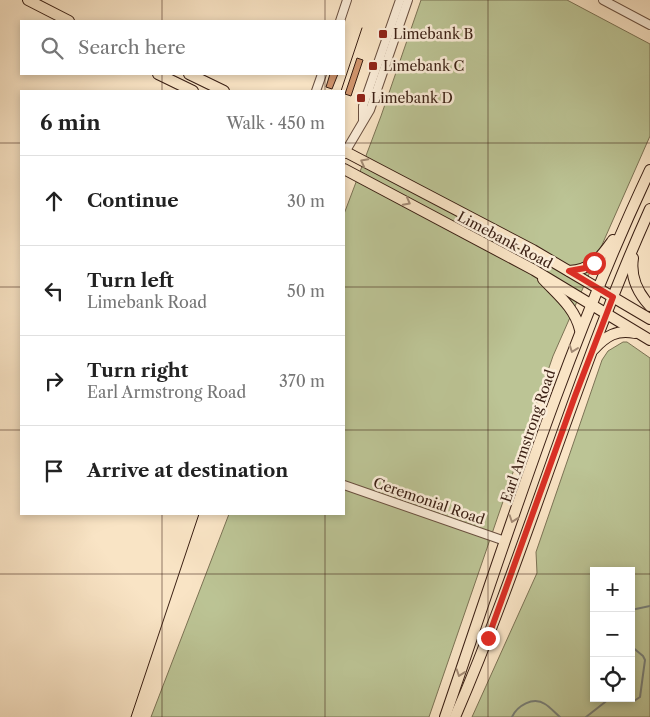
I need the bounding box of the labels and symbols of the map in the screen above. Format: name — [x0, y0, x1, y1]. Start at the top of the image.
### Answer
place label: Limebank B — [393, 25, 473, 43]
marker: Limebank B — [377, 28, 389, 40]
place label: Limebank C — [383, 57, 464, 75]
marker: Limebank C — [367, 60, 379, 72]
place label: Limebank D — [371, 89, 453, 107]
marker: Limebank D — [355, 92, 367, 104]
one-way arrow — [360, 158, 369, 168]
one-way arrow — [402, 196, 411, 206]
street label: Limebank Road — [454, 207, 556, 273]
route start — [583, 252, 606, 275]
one-way arrow — [569, 344, 579, 353]
street label: Earl Armstrong Road — [497, 367, 559, 505]
street label: Ceremonial Road — [371, 473, 488, 529]
one-way arrow — [509, 514, 519, 523]
route end — [477, 627, 500, 650]
one-way arrow — [456, 668, 466, 676]

